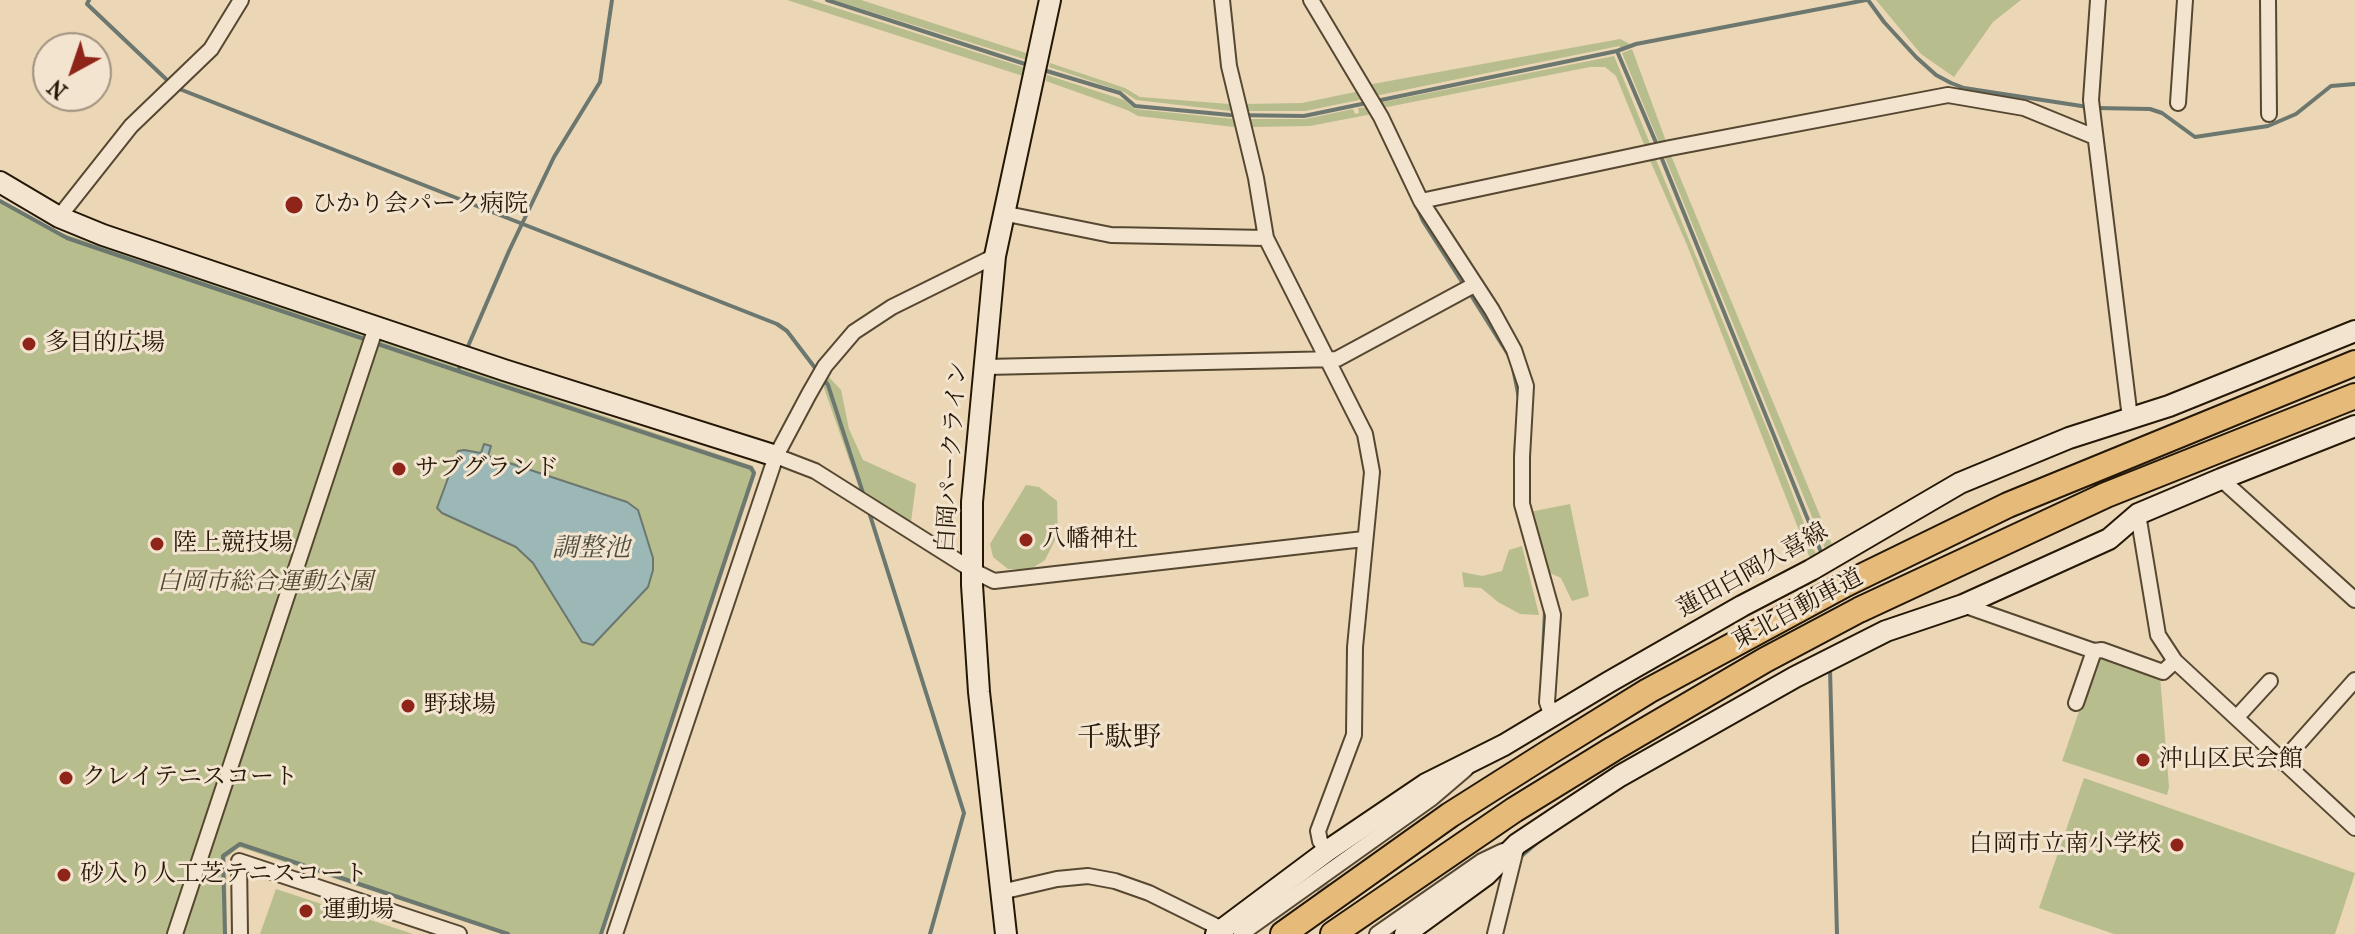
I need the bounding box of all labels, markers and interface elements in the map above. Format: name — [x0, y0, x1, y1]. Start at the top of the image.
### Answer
north arrow — [32, 32, 112, 112]
text: N — [43, 74, 73, 104]
place label: ひかり会パーク病院 — [312, 191, 528, 219]
marker: ひかり会パーク病院 — [283, 194, 305, 216]
place label: 多目的広場 — [45, 330, 165, 358]
marker: 多目的広場 — [20, 335, 38, 353]
street label: 白岡パークライン — [932, 360, 974, 554]
place label: サブグランド — [415, 455, 559, 483]
marker: サブグランド — [390, 460, 408, 478]
street label: 蓮田白岡久喜線 — [1673, 518, 1833, 624]
place label: 八幡神社 — [1042, 526, 1138, 554]
place label: 陸上競技場 — [173, 530, 293, 558]
marker: 八幡神社 — [1017, 531, 1035, 549]
water label: 調整池 — [552, 534, 630, 566]
marker: 陸上競技場 — [148, 535, 166, 553]
street label: 東北自動車道 — [1728, 563, 1868, 657]
park label: 白岡市総合運動公園 — [157, 569, 373, 597]
place label: 野球場 — [424, 692, 496, 720]
marker: 野球場 — [399, 697, 417, 715]
district label: 千駄野 — [1077, 722, 1161, 756]
place label: 沖山区民会館 — [2159, 746, 2303, 774]
marker: 沖山区民会館 — [2134, 751, 2152, 769]
place label: クレイテニスコート — [82, 764, 298, 792]
marker: クレイテニスコート — [57, 769, 75, 787]
place label: 白岡市立南小学校 — [1969, 831, 2161, 859]
marker: 白岡市立南小学校 — [2168, 836, 2186, 854]
place label: 砂入り人工芝テニスコート — [80, 861, 368, 889]
marker: 砂入り人工芝テニスコート — [55, 866, 73, 884]
place label: 運動場 — [322, 897, 394, 925]
marker: 運動場 — [297, 902, 315, 920]

